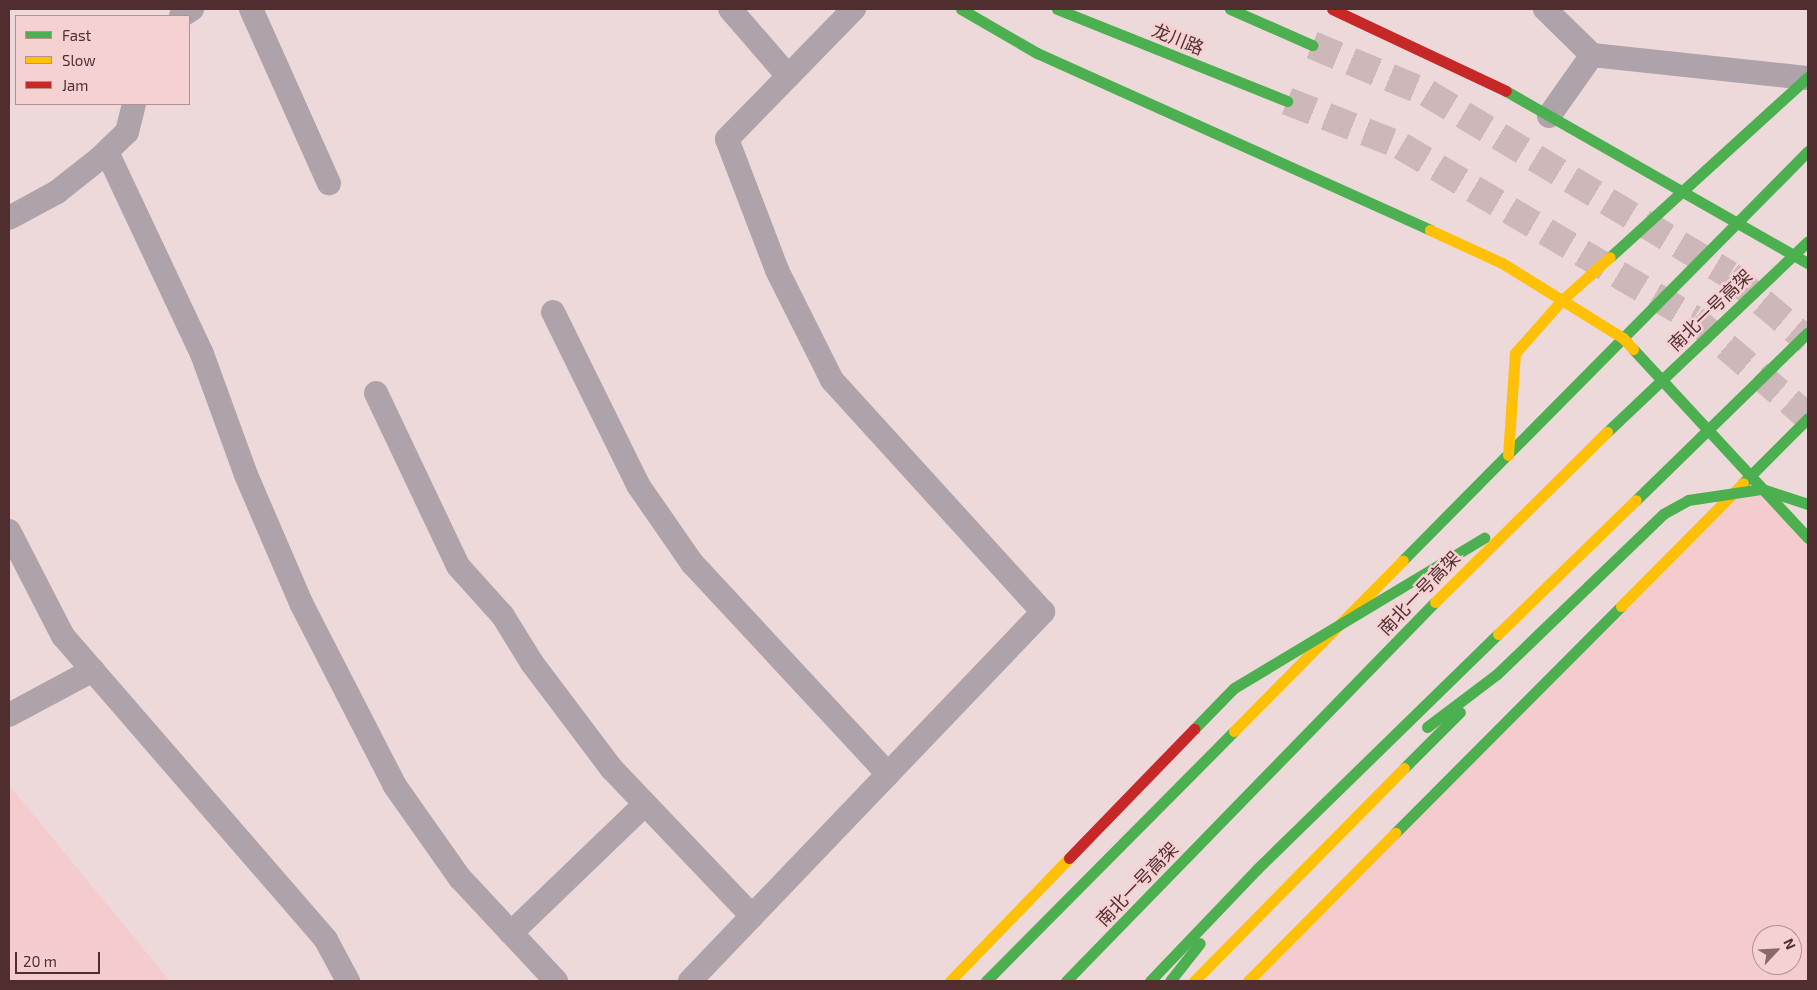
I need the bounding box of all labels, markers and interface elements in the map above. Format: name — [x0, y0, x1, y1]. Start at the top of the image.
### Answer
legend — [15, 15, 190, 105]
street label: 龙川路 — [1149, 19, 1207, 59]
text: Fast — [62, 26, 91, 44]
text: Slow — [62, 51, 96, 69]
text: Jam — [62, 76, 88, 94]
street label: 南北一号高架 — [1664, 265, 1756, 355]
street label: 南北一号高架 — [1374, 547, 1464, 639]
street label: 南北一号高架 — [1092, 838, 1182, 930]
north arrow — [1752, 925, 1802, 975]
text: N — [1780, 936, 1800, 952]
scale bar — [18, 942, 102, 974]
text: 20 m — [23, 952, 57, 970]

